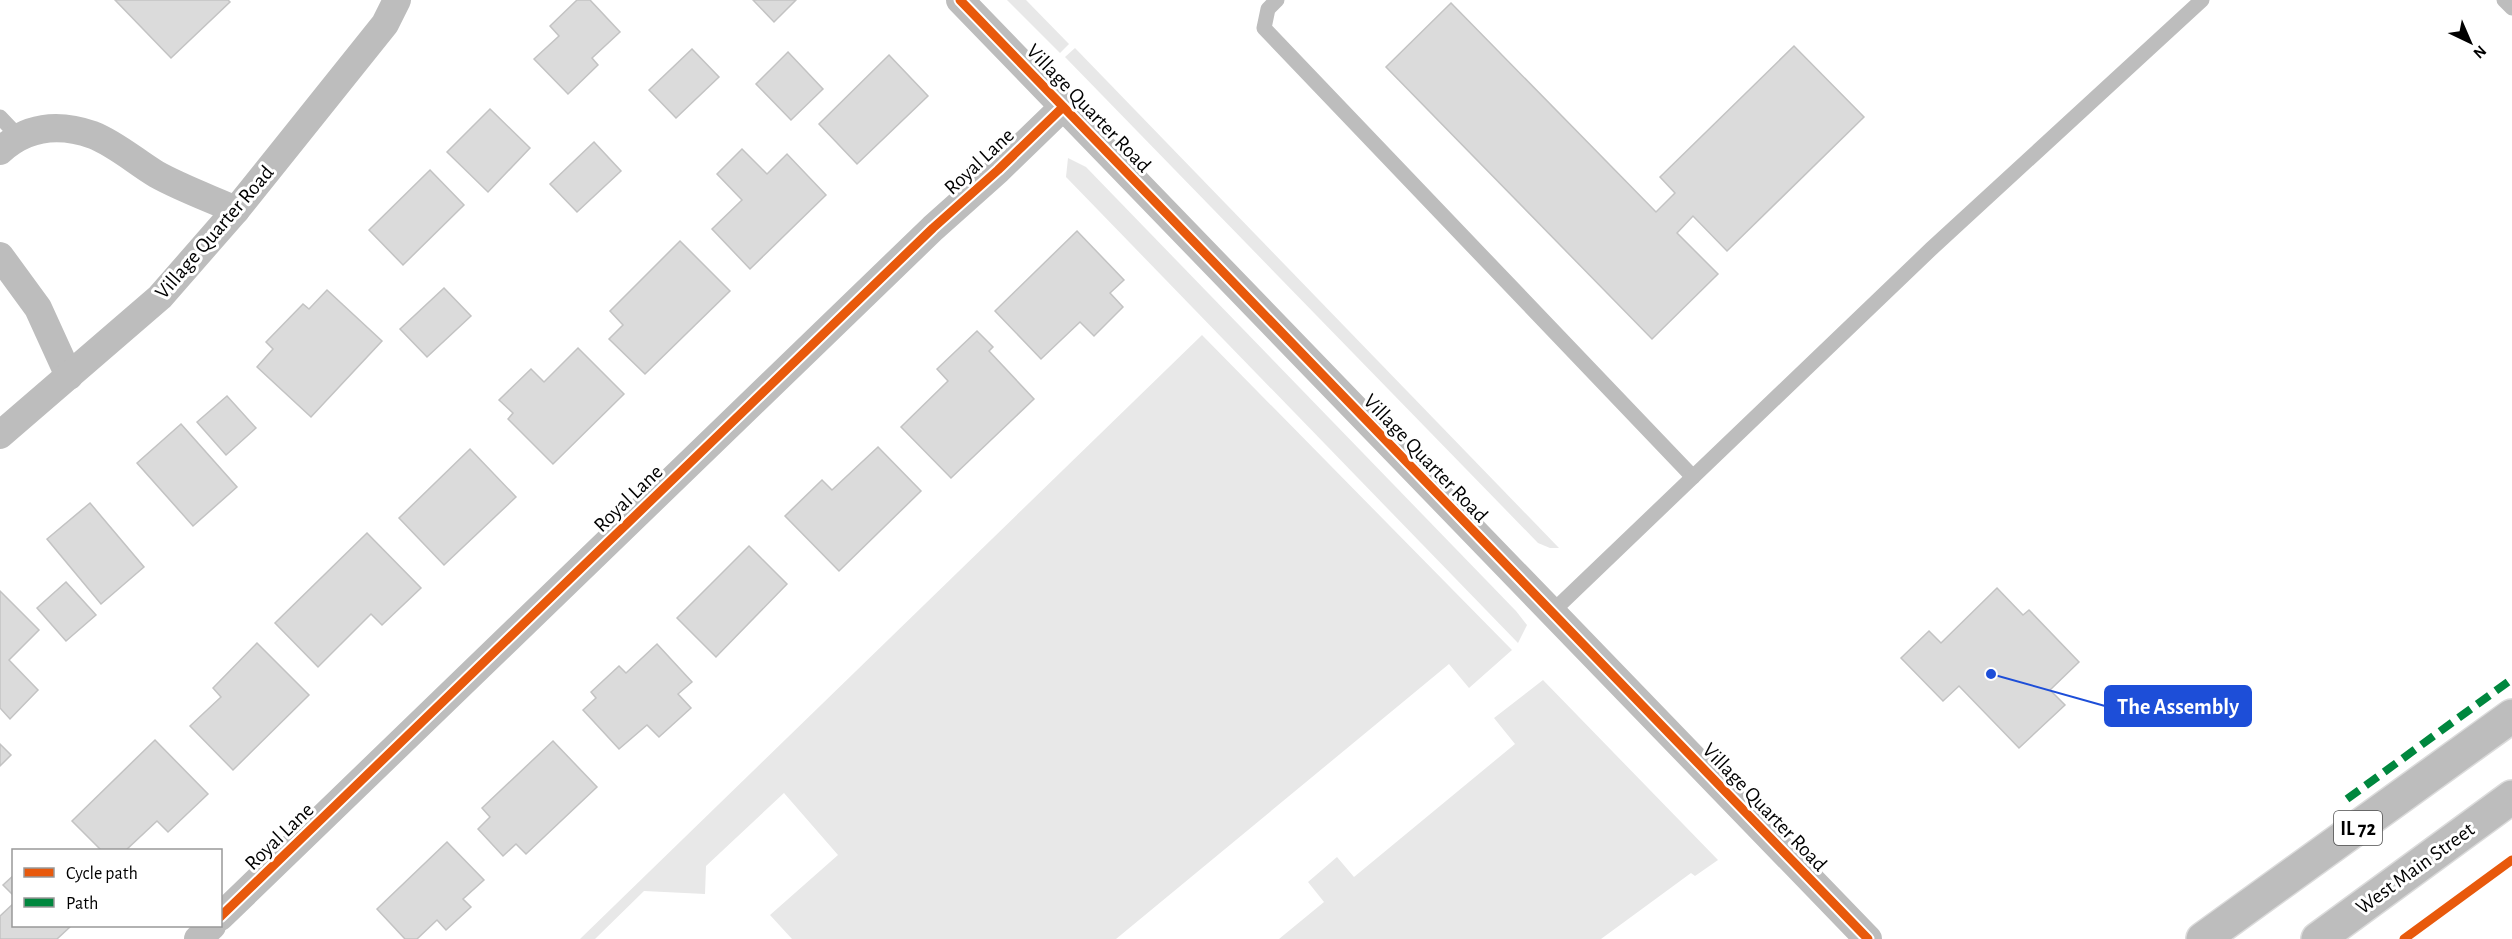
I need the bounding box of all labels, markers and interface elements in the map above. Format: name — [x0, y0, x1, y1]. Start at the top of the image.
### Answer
north arrow — [2440, 12, 2500, 72]
street label: Village Quarter Road — [1022, 40, 1155, 176]
text: N — [2470, 42, 2489, 62]
street label: Royal Lane — [940, 124, 1018, 199]
street label: Village Quarter Road — [151, 162, 278, 303]
street label: Village Quarter Road — [1359, 390, 1492, 526]
street label: Royal Lane — [590, 461, 667, 536]
callout: The Assembly — [2105, 686, 2251, 726]
text: The Assembly — [2117, 696, 2239, 719]
street label: Village Quarter Road — [1698, 739, 1831, 875]
street label: Royal Lane — [241, 799, 318, 874]
road number: IL 72 — [2334, 811, 2382, 845]
street label: West Main Street — [2352, 818, 2478, 918]
legend — [12, 849, 222, 927]
text: Cycle path — [66, 865, 138, 883]
text: Path — [66, 895, 98, 913]

